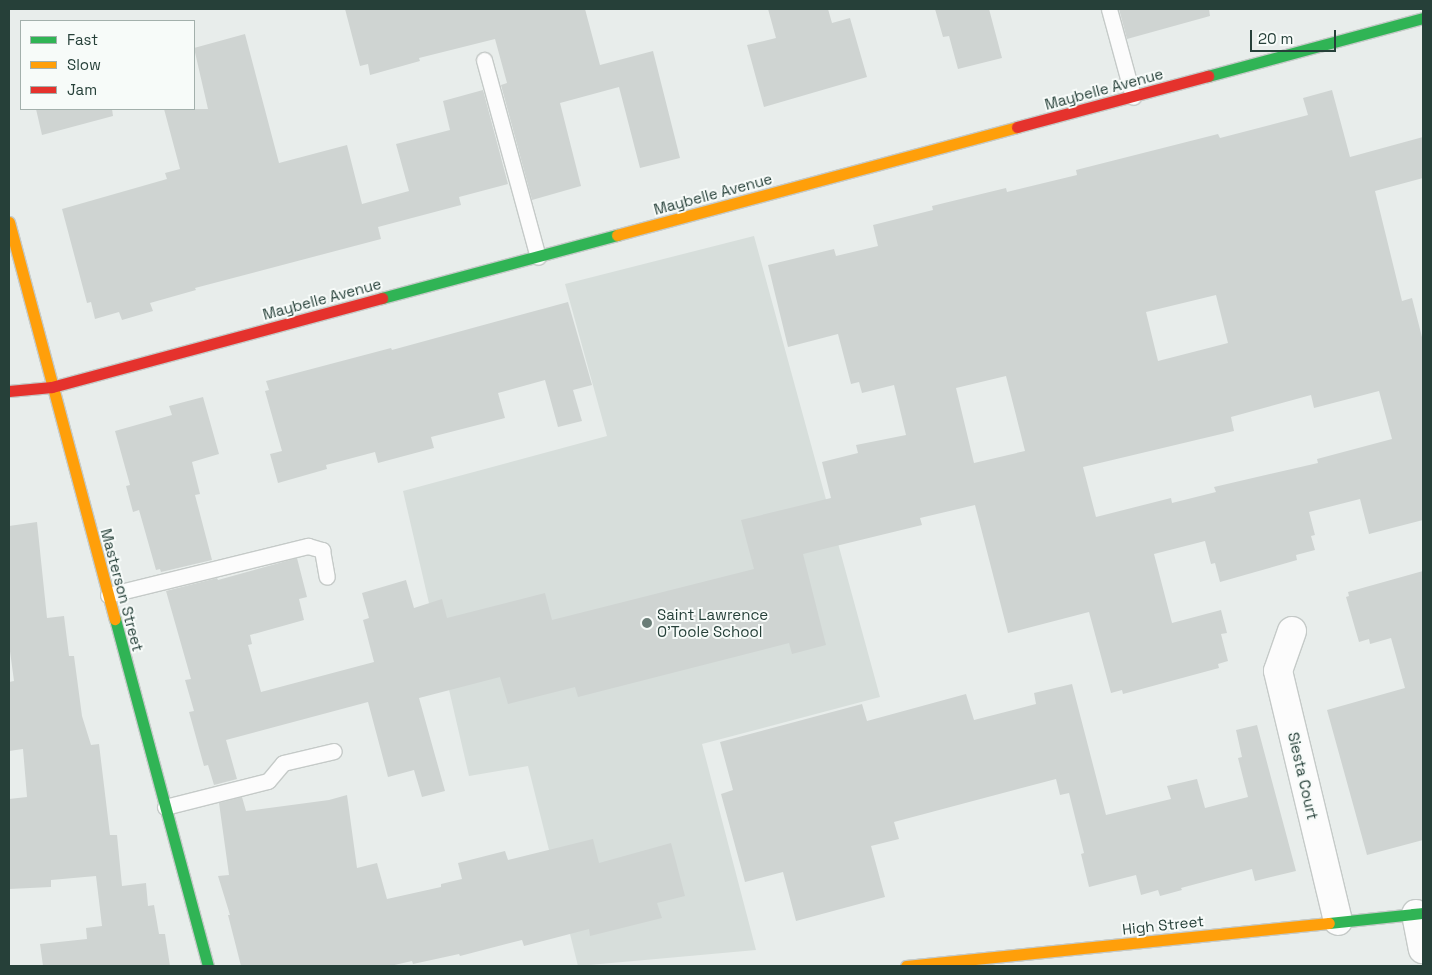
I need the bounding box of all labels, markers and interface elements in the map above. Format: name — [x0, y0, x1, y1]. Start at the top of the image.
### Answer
legend — [20, 20, 195, 110]
scale bar — [1252, 20, 1338, 52]
text: 20 m — [1258, 29, 1293, 48]
text: Fast — [67, 30, 98, 49]
text: Slow — [67, 55, 101, 74]
street label: Maybelle Avenue — [1043, 64, 1165, 114]
text: Jam — [67, 80, 97, 99]
street label: Maybelle Avenue — [652, 169, 774, 219]
street label: Maybelle Avenue — [261, 274, 383, 324]
street label: Masterson Street — [97, 527, 147, 653]
place label: Saint Lawrence O'Toole School — [657, 605, 768, 640]
marker: Saint Lawrence O'Toole School — [641, 617, 653, 629]
street label: Siesta Court — [1284, 730, 1322, 822]
street label: High Street — [1121, 912, 1205, 938]

